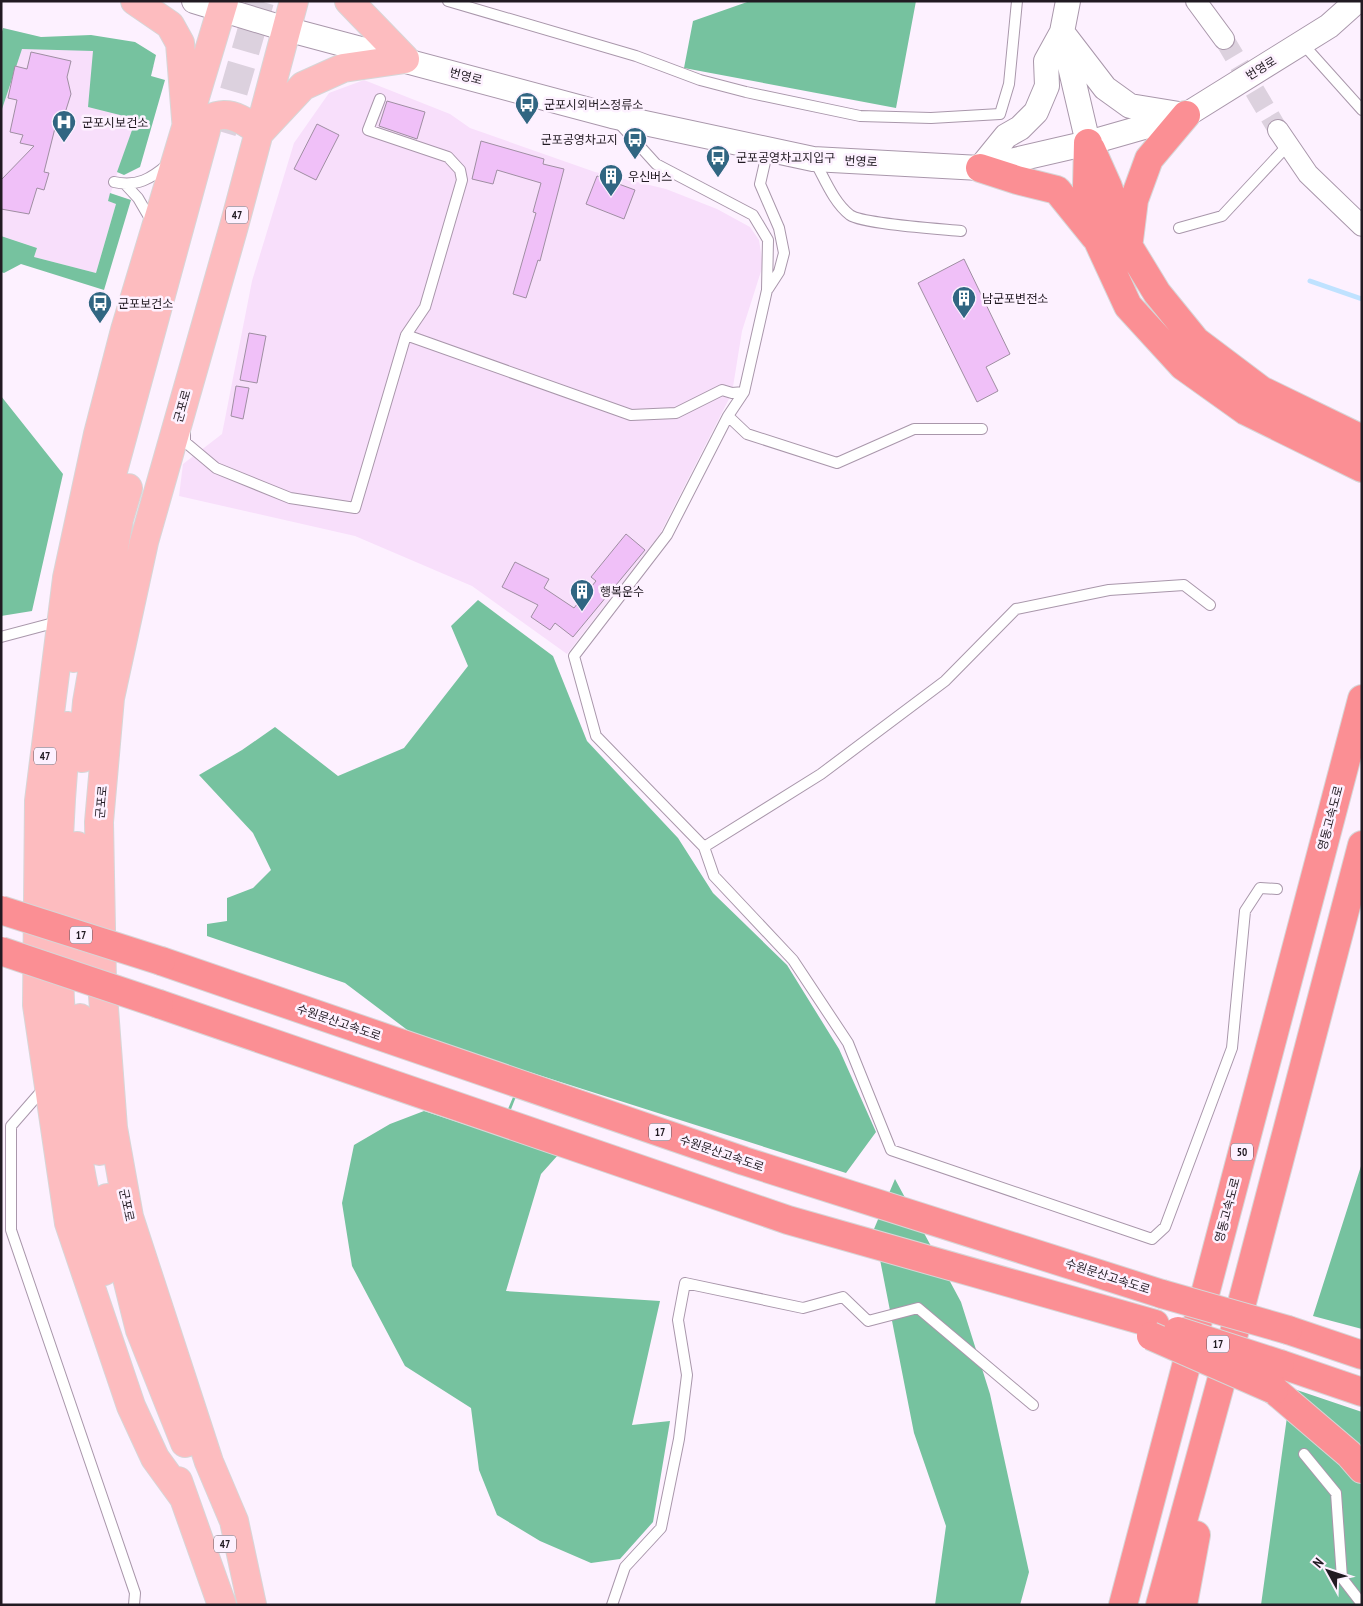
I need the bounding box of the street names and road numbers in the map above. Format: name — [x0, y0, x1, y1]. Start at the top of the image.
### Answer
street label: 번영로 — [1243, 53, 1279, 83]
street label: 번영로 — [448, 64, 484, 88]
street label: 번영로 — [844, 153, 878, 169]
road number: 47 — [226, 206, 248, 224]
street label: 군포로 — [170, 388, 194, 424]
road number: 47 — [34, 748, 56, 764]
street label: 영동고속도로 — [1314, 784, 1346, 852]
street label: 군포로 — [92, 785, 110, 819]
road number: 17 — [70, 926, 92, 944]
street label: 수원문산고속도로 — [295, 1001, 383, 1043]
road number: 17 — [649, 1124, 671, 1140]
street label: 수원문산고속도로 — [678, 1132, 766, 1174]
road number: 50 — [1231, 1144, 1253, 1160]
street label: 영동고속도로 — [1211, 1176, 1243, 1244]
street label: 군포로 — [116, 1187, 138, 1223]
street label: 수원문산고속도로 — [1064, 1255, 1152, 1297]
road number: 17 — [1207, 1336, 1229, 1352]
road number: 47 — [214, 1536, 236, 1552]

